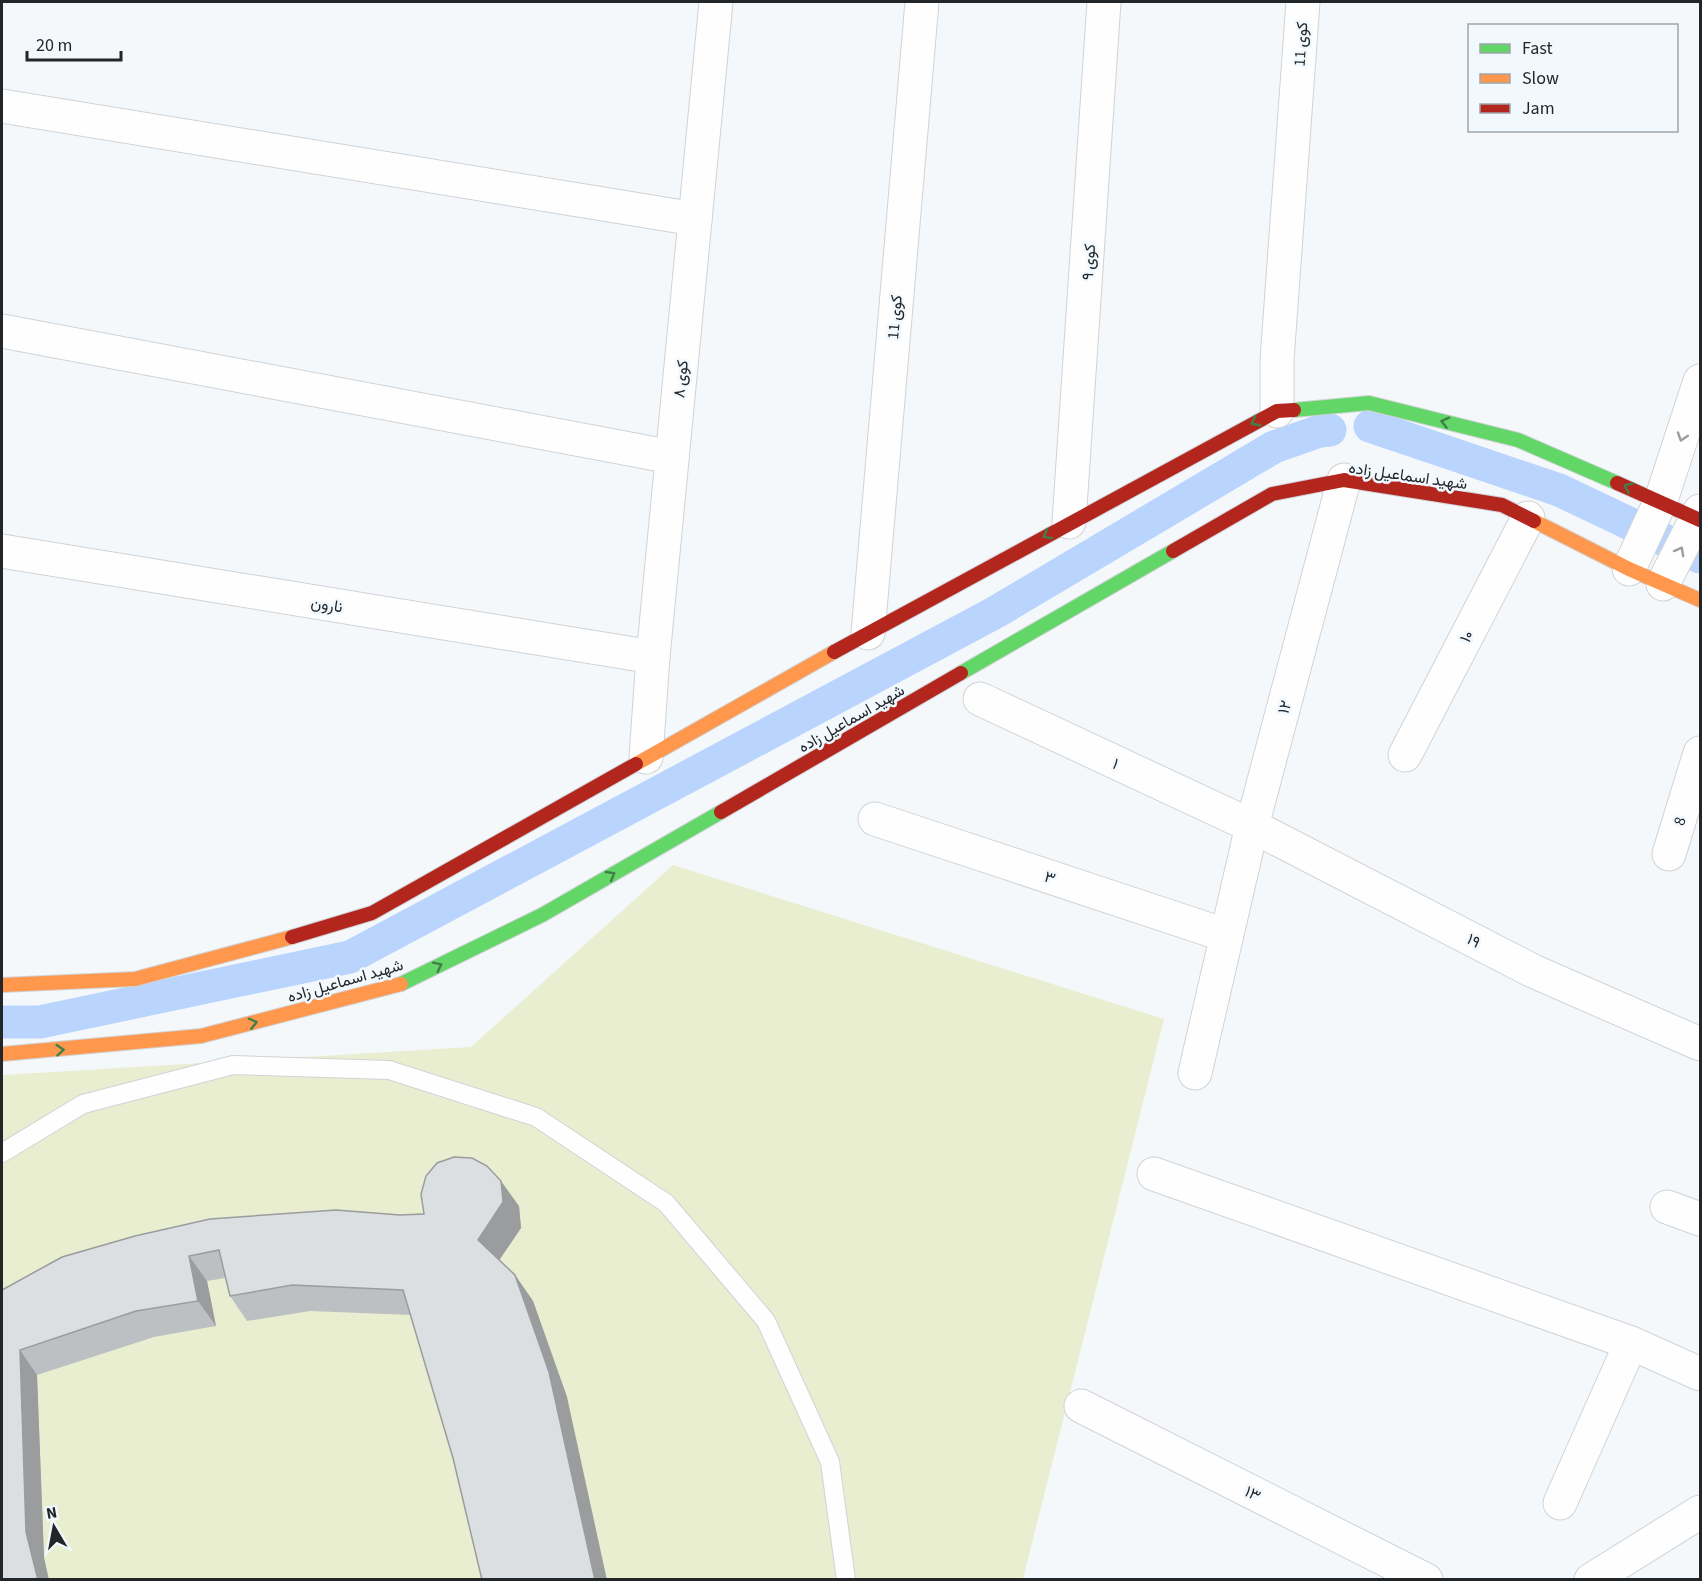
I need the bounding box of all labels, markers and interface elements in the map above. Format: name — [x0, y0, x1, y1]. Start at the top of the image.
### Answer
street label: کوی 11 — [1288, 21, 1314, 67]
scale bar — [27, 24, 122, 62]
legend — [1468, 24, 1678, 132]
text: 20 m — [36, 33, 72, 58]
text: Fast — [1522, 36, 1553, 61]
text: Slow — [1522, 66, 1559, 91]
text: Jam — [1522, 96, 1555, 121]
street label: کوی ۹ — [1077, 243, 1101, 281]
street label: کوی 11 — [882, 294, 908, 340]
street label: کوی ۸ — [668, 359, 694, 399]
one-way arrow — [1251, 415, 1262, 426]
one-way arrow — [1440, 417, 1450, 430]
one-way arrow — [1677, 431, 1689, 442]
street label: شهید اسماعیل زاده — [1347, 457, 1469, 495]
one-way arrow — [1623, 482, 1634, 494]
one-way arrow — [1042, 528, 1053, 539]
one-way arrow — [1673, 547, 1684, 557]
street label: نارون — [309, 592, 344, 618]
street label: ۱۰ — [1455, 626, 1479, 647]
street label: شهید اسماعیل زاده — [794, 679, 909, 758]
street label: ۱۲ — [1273, 698, 1297, 716]
street label: ۱ — [1109, 753, 1122, 775]
street label: 8 — [1668, 814, 1692, 828]
street label: ۳ — [1041, 866, 1058, 890]
one-way arrow — [605, 871, 615, 882]
street label: ۱۹ — [1463, 928, 1484, 953]
street label: شهید اسماعیل زاده — [285, 954, 406, 1008]
one-way arrow — [432, 961, 443, 973]
one-way arrow — [247, 1018, 257, 1030]
one-way arrow — [55, 1044, 64, 1057]
street label: ۱۳ — [1241, 1481, 1264, 1507]
north arrow — [24, 1497, 84, 1557]
text: N — [44, 1501, 59, 1525]

